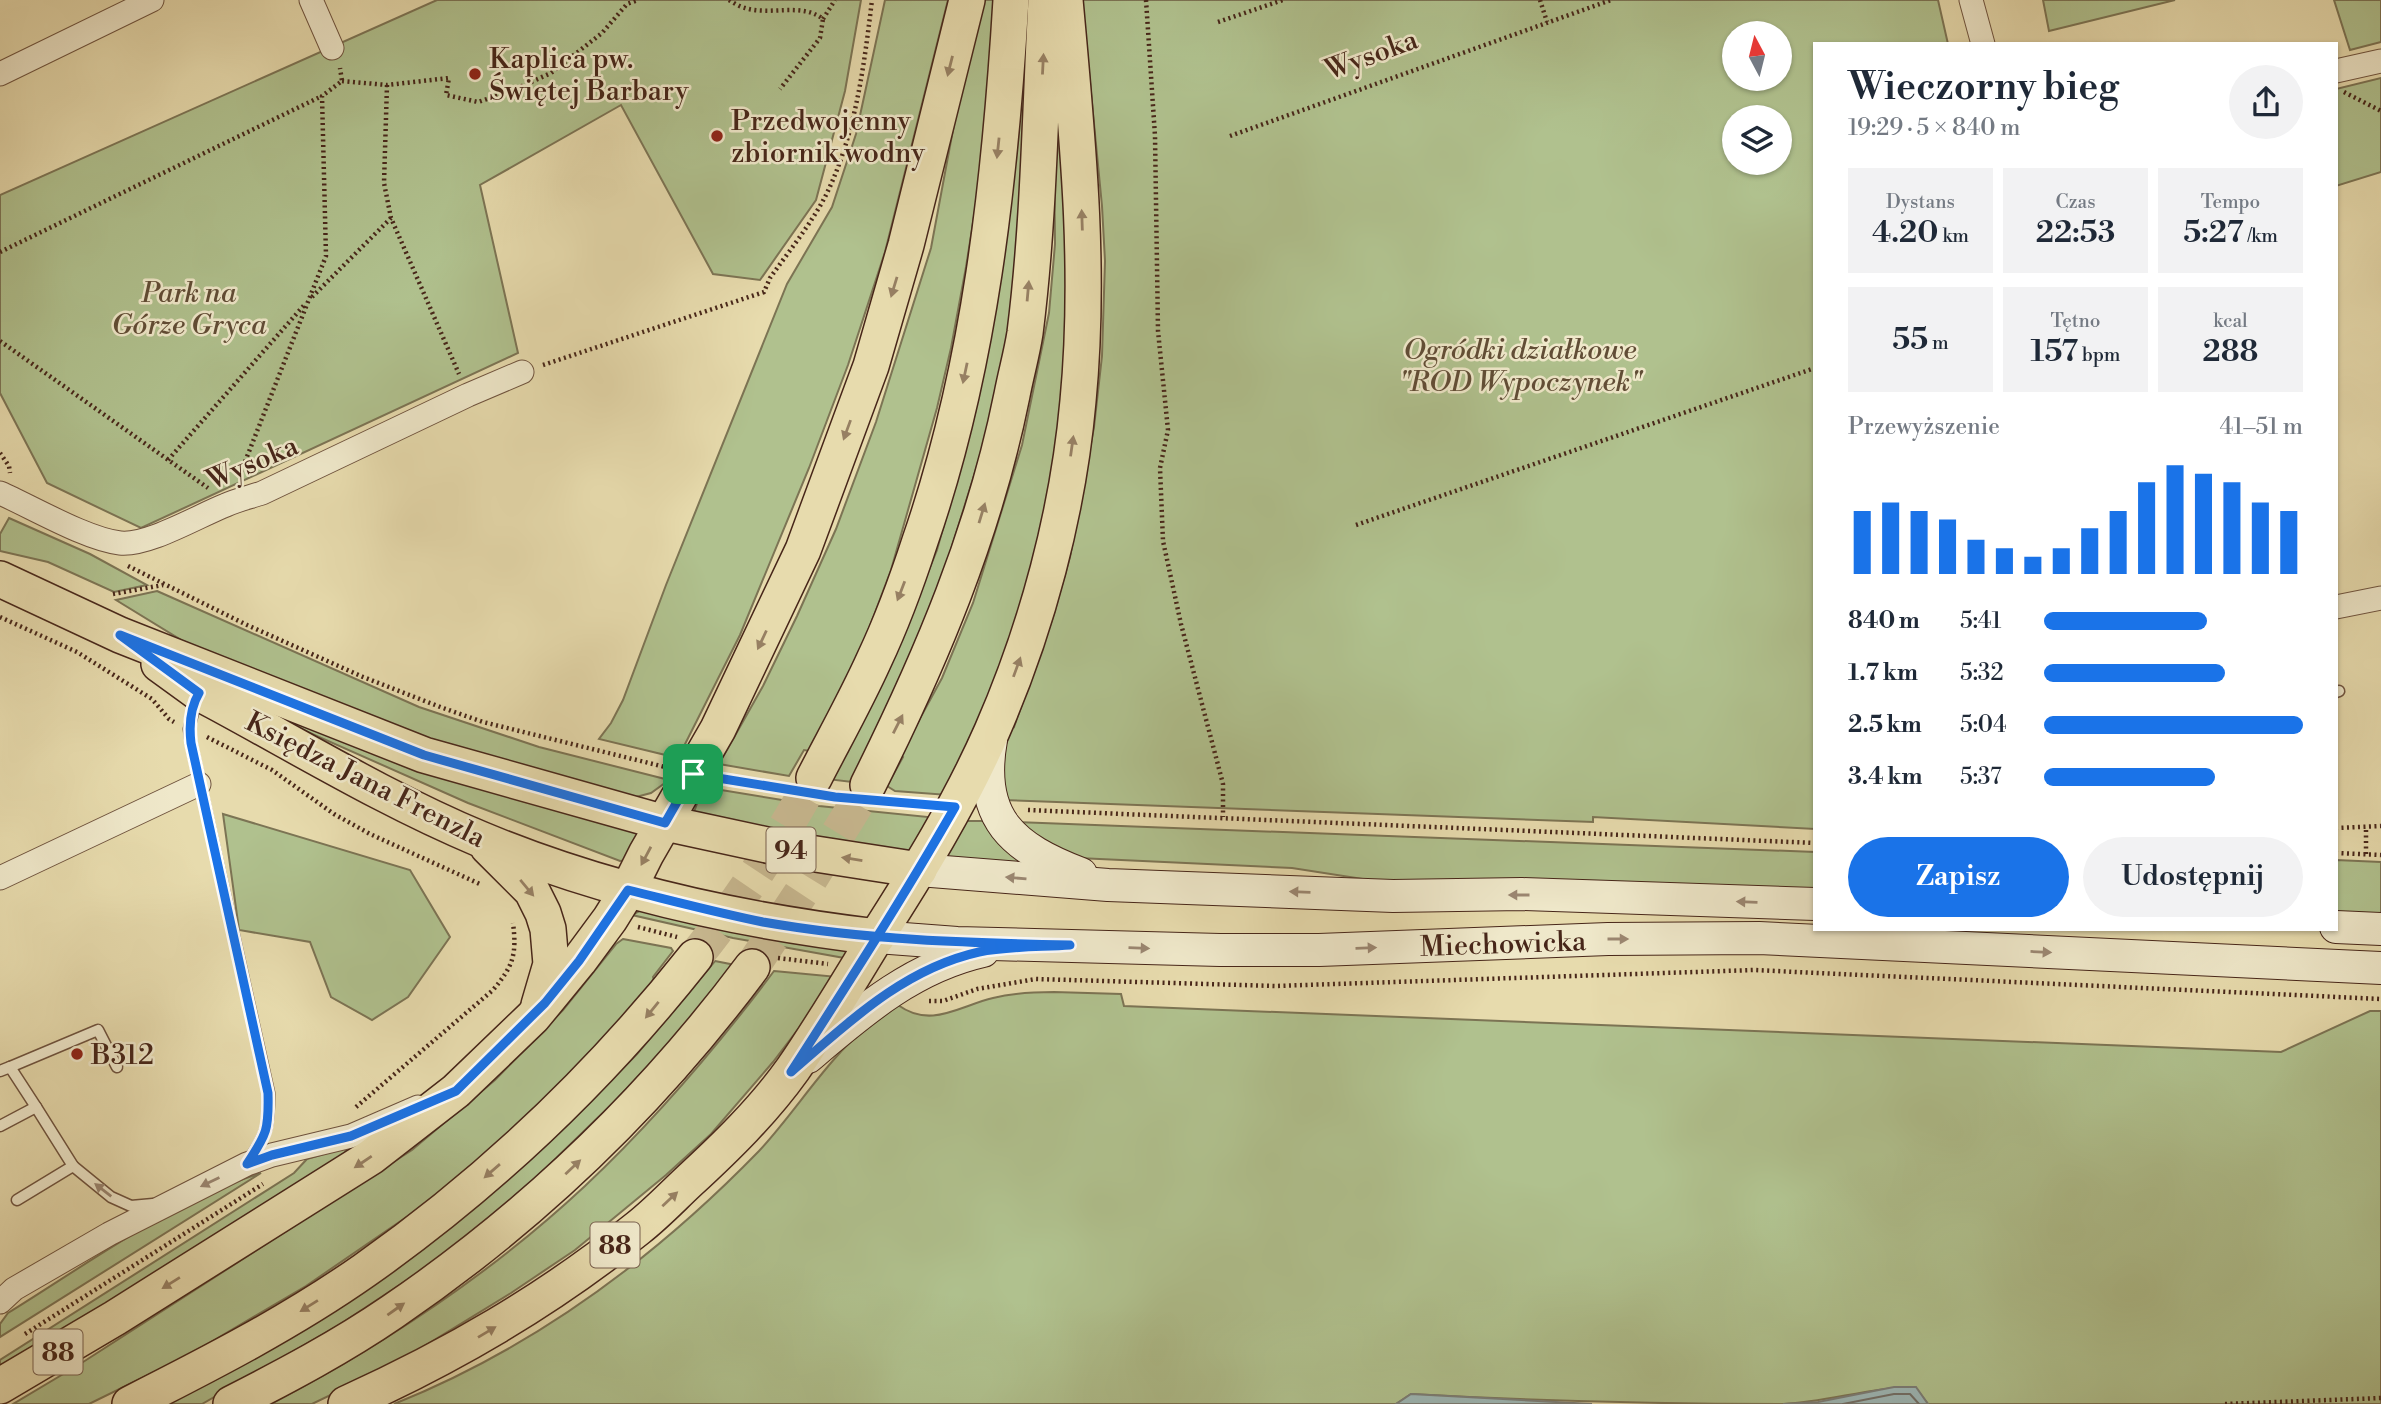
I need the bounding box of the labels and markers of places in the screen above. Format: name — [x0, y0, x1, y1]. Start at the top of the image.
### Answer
place label: Kaplica pw. Świętej Barbary — [489, 42, 689, 109]
marker: Kaplica pw. Świętej Barbary — [467, 66, 483, 82]
place label: Przedwojenny zbiornik wodny — [731, 104, 925, 171]
marker: Przedwojenny zbiornik wodny — [709, 128, 725, 144]
pin — [663, 744, 723, 804]
place label: B312 — [90, 1038, 154, 1073]
marker: B312 — [69, 1046, 85, 1062]

